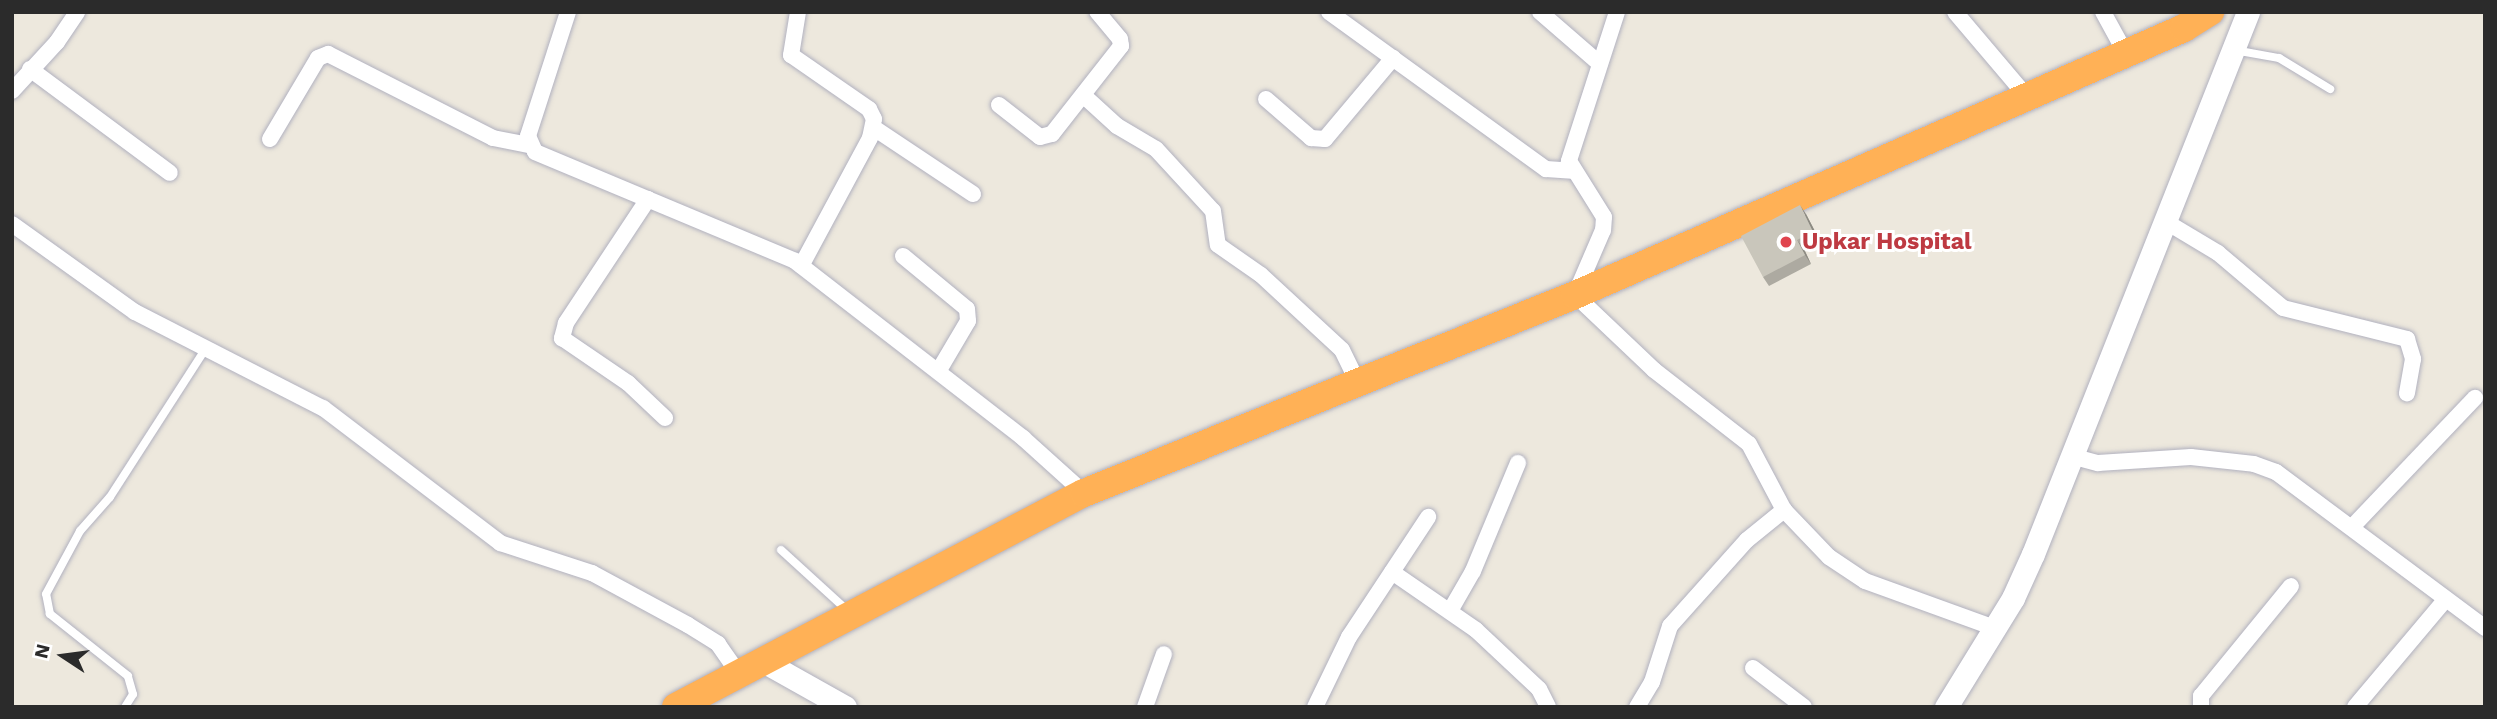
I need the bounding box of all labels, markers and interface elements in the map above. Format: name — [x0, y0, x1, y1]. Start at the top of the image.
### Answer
place label: Upkar Hospital — [1802, 228, 1972, 256]
marker: Upkar Hospital — [1776, 232, 1796, 252]
north arrow — [28, 621, 98, 691]
text: N — [29, 642, 55, 661]

